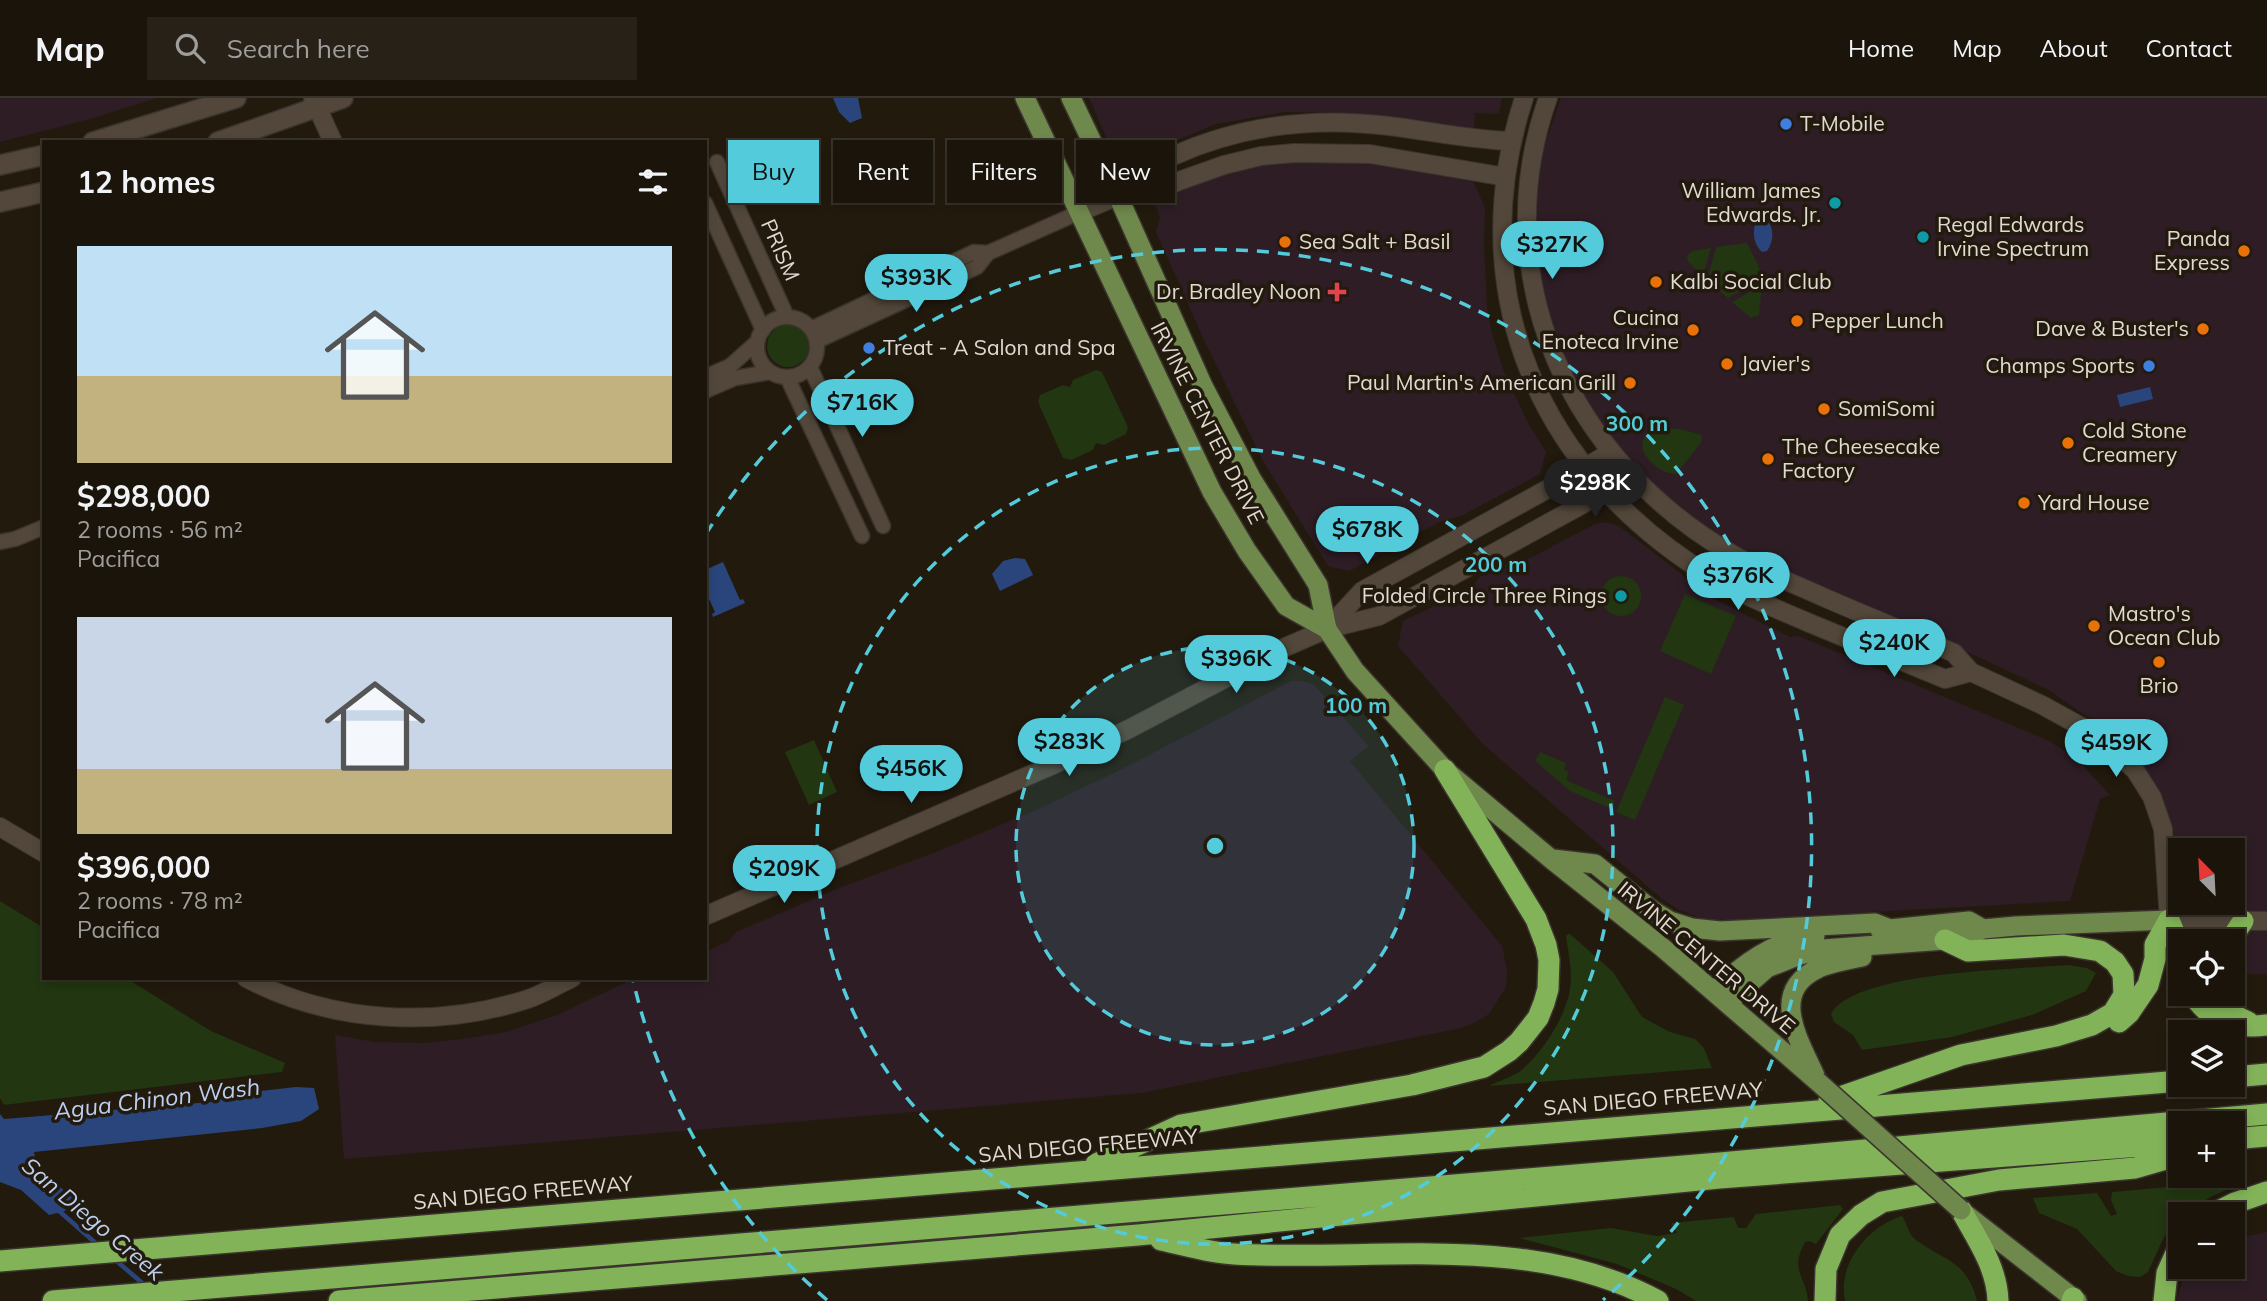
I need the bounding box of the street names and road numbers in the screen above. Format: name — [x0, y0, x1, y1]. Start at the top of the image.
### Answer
street label: PRISM — [756, 215, 806, 284]
street label: IRVINE CENTER DRIVE — [1146, 317, 1270, 528]
street label: IRVINE CENTER DRIVE — [1613, 875, 1801, 1039]
street label: SAN DIEGO FREEWAY — [1542, 1075, 1764, 1121]
street label: SAN DIEGO FREEWAY — [977, 1122, 1199, 1168]
street label: SAN DIEGO FREEWAY — [412, 1169, 634, 1215]

